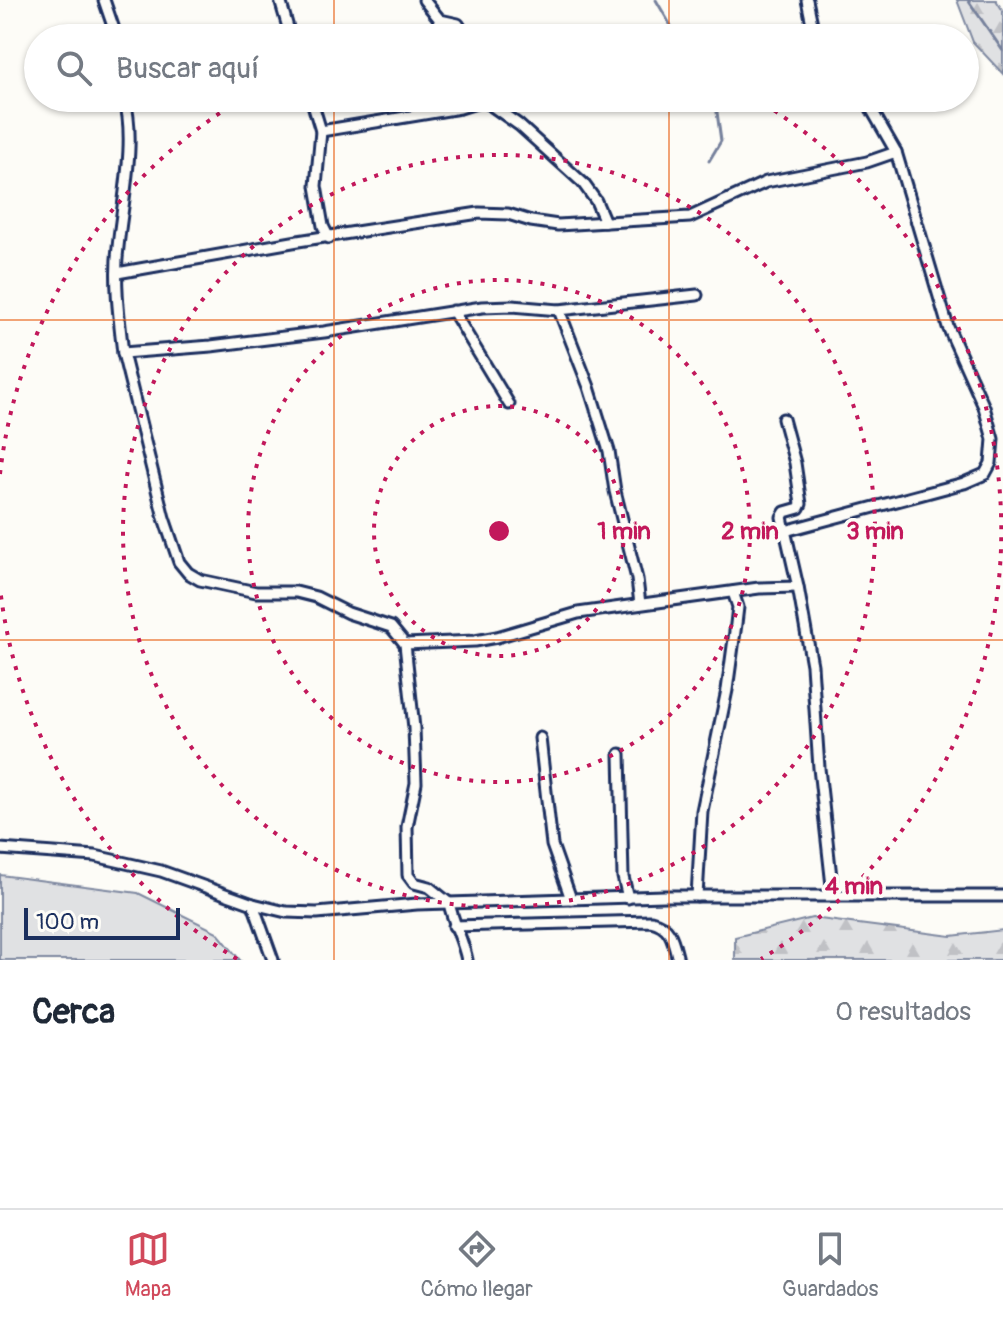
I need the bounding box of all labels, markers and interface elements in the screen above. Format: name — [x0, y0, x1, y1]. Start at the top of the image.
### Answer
search box — [24, 24, 979, 112]
icon: search — [52, 46, 96, 90]
text: Buscar aquí — [116, 50, 259, 87]
centre of rings — [485, 517, 513, 545]
text: 1 min — [597, 517, 651, 546]
text: 2 min — [721, 517, 779, 546]
text: 3 min — [846, 517, 904, 546]
text: 4 min — [825, 872, 883, 901]
scale bar — [24, 904, 180, 940]
text: 100 m — [36, 908, 99, 936]
text: Cerca — [32, 991, 115, 1034]
text: 0 resultados — [835, 996, 971, 1028]
tab: Mapa — [125, 1227, 171, 1303]
tab: Cómo llegar — [421, 1227, 533, 1303]
tab: Guardados — [782, 1227, 878, 1303]

